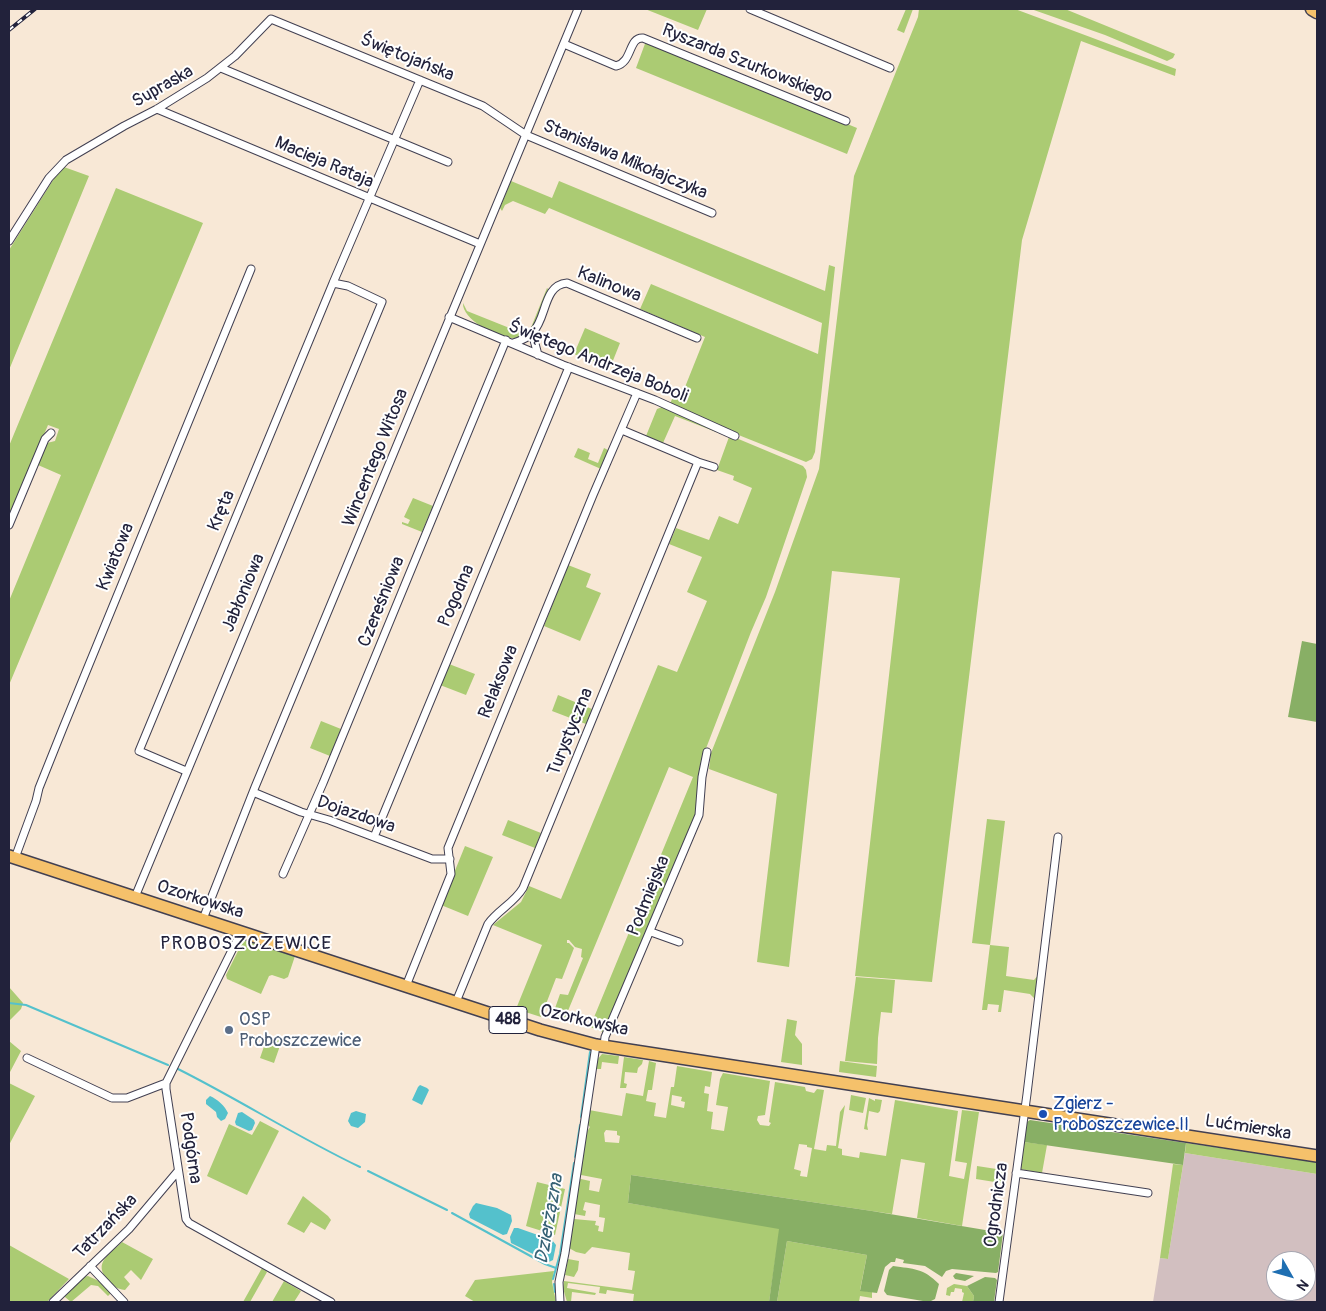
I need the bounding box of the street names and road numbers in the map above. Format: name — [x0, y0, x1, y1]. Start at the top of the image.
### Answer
street label: Ryszarda Szurkowskiego — [659, 20, 835, 108]
street label: Świętojańska — [357, 29, 457, 87]
street label: Supraska — [129, 61, 197, 113]
street label: Stanisława Mikołajczyka — [539, 116, 711, 204]
street label: Macieja Rataja — [271, 132, 377, 194]
street label: Kalinowa — [574, 262, 644, 308]
street label: Świętego Andrzeja Boboli — [505, 316, 691, 408]
street label: Wincentego Witosa — [338, 386, 414, 530]
street label: Kręta — [204, 487, 240, 535]
street label: Kwiatowa — [93, 520, 139, 594]
street label: Jabłoniowa — [218, 551, 270, 635]
street label: Czereśniowa — [354, 554, 410, 650]
street label: Pogodna — [434, 562, 480, 630]
street label: Relaksowa — [474, 642, 524, 722]
street label: Turystyczna — [544, 685, 598, 779]
street label: Dojazdowa — [314, 792, 398, 838]
street label: Podmiejska — [623, 853, 675, 939]
street label: Ozorkowska — [154, 876, 246, 924]
street label: Ozorkowska — [538, 1000, 630, 1042]
road number: 488 — [489, 1006, 527, 1034]
street label: Podgórna — [174, 1111, 206, 1185]
street label: Lućmierska — [1203, 1111, 1293, 1145]
street label: Ogrodnicza — [980, 1161, 1014, 1249]
street label: Tatrzańska — [70, 1190, 142, 1264]

